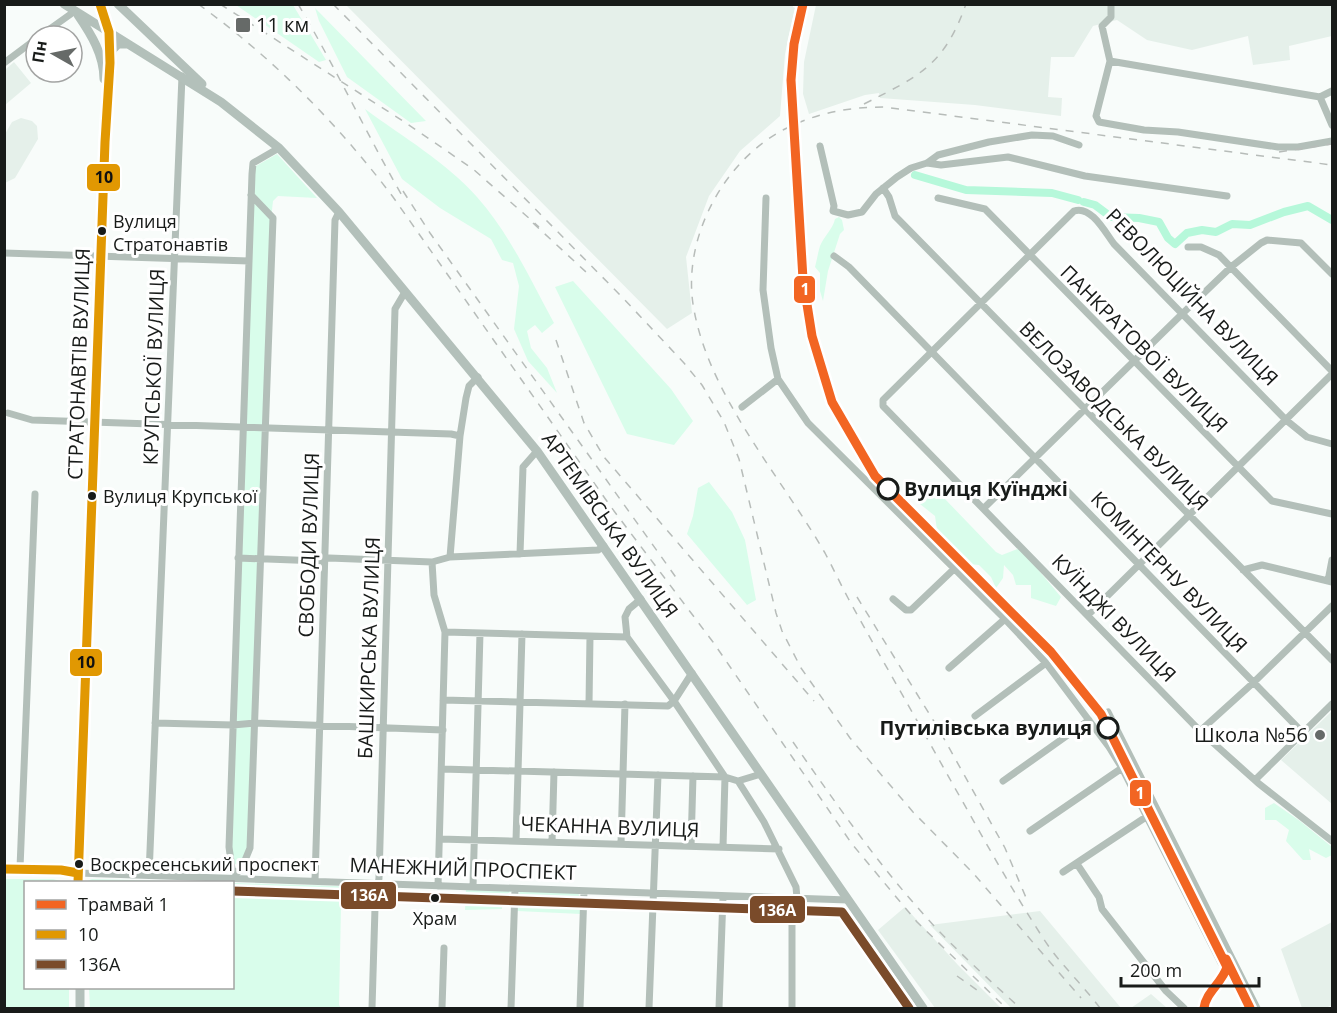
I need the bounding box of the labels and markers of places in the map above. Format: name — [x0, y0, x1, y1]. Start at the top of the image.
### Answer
place label: 11 км — [256, 11, 309, 38]
marker: 11 км — [234, 16, 252, 34]
place label: Вулиця Стратонавтів — [113, 209, 228, 256]
marker: Вулиця Стратонавтів — [96, 225, 108, 237]
place label: Вулиця Куїнджі — [904, 475, 1068, 502]
marker: Вулиця Куїнджі — [877, 478, 899, 500]
place label: Вулиця Крупської — [103, 484, 258, 508]
marker: Вулиця Крупської — [86, 490, 98, 502]
place label: Путилівська вулиця — [880, 714, 1092, 741]
marker: Путилівська вулиця — [1097, 717, 1119, 739]
place label: Школа №56 — [1194, 721, 1308, 748]
marker: Школа №56 — [1313, 728, 1327, 742]
place label: Воскресенський проспект — [90, 852, 319, 876]
marker: Воскресенський проспект — [73, 858, 85, 870]
marker: Храм — [429, 892, 441, 904]
place label: Храм — [413, 906, 457, 930]

